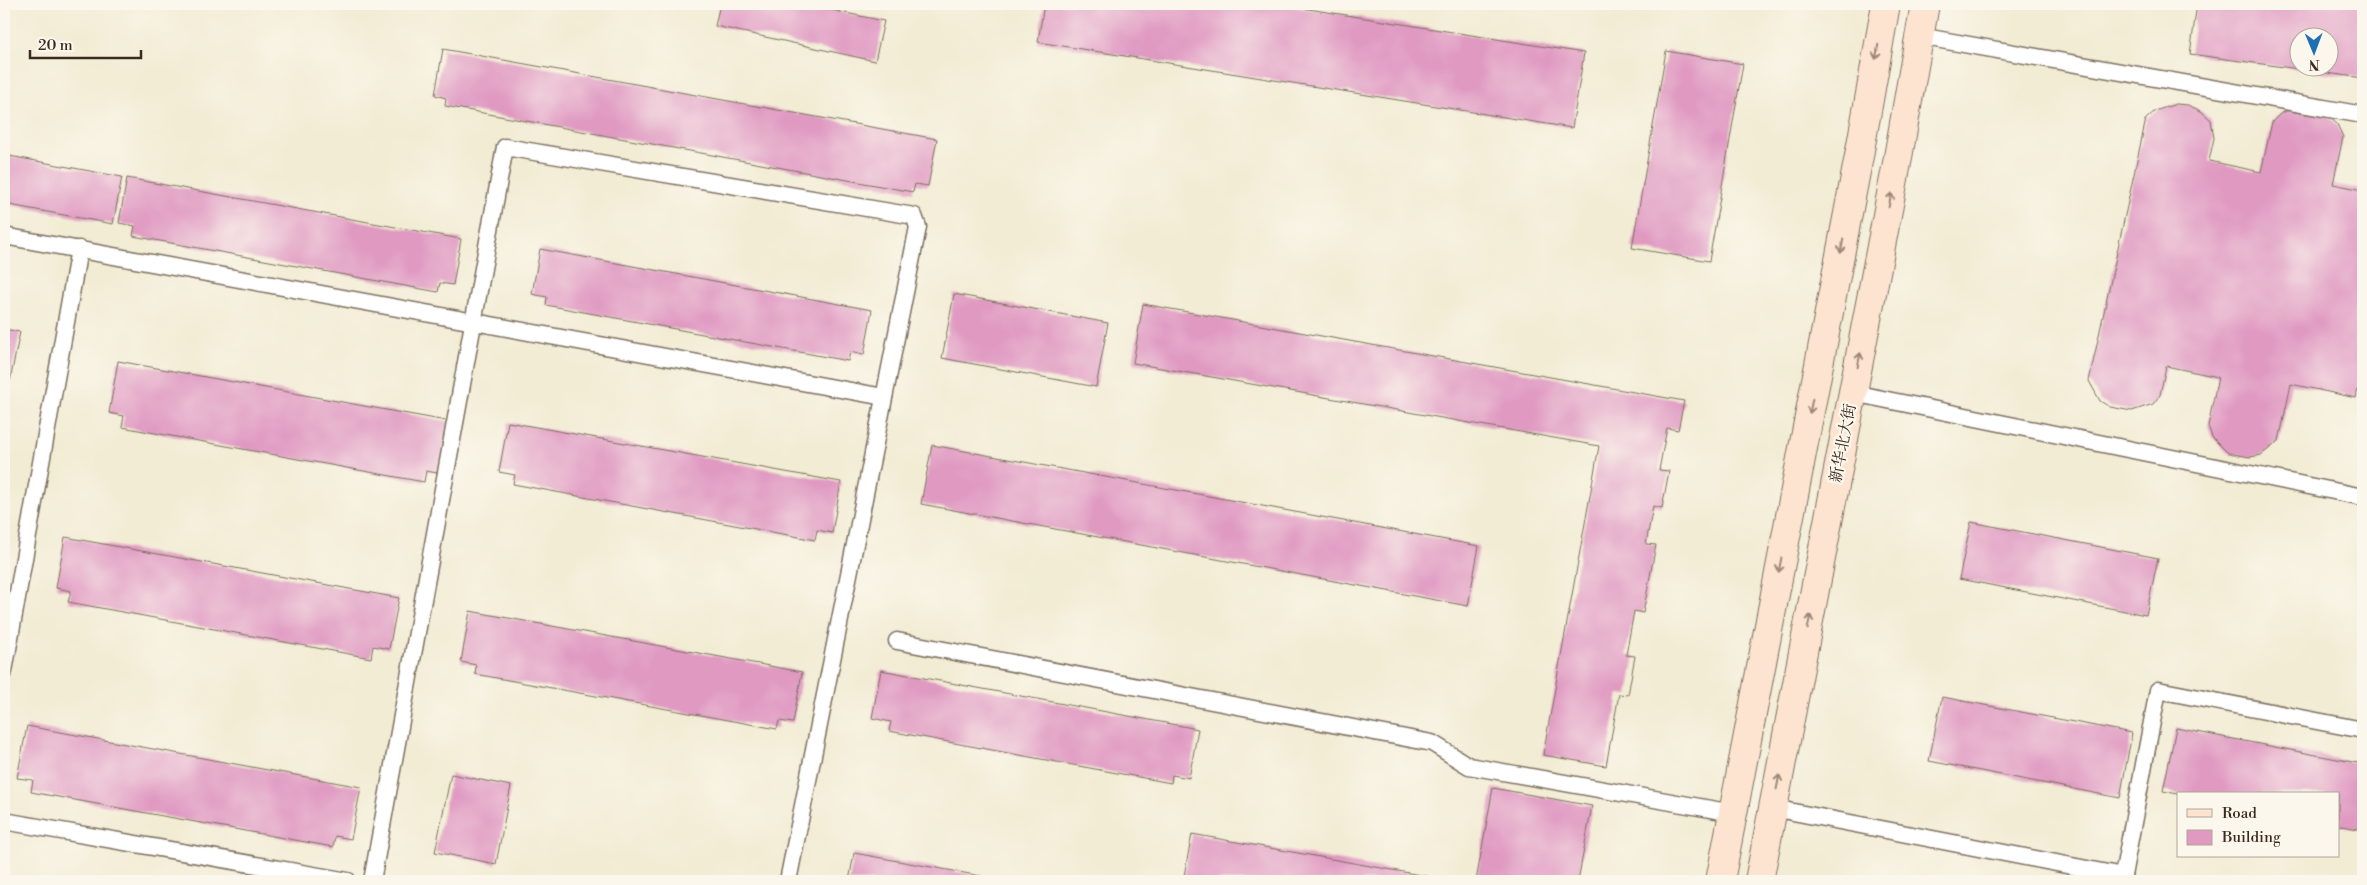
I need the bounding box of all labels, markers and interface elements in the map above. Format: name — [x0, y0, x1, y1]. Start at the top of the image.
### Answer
scale bar — [30, 28, 141, 60]
north arrow — [2290, 28, 2340, 78]
text: 20 m — [38, 36, 73, 55]
one-way arrow — [1872, 43, 1882, 59]
text: N — [2309, 55, 2320, 73]
one-way arrow — [1886, 192, 1895, 208]
one-way arrow — [1836, 238, 1846, 254]
one-way arrow — [1855, 352, 1865, 368]
one-way arrow — [1806, 397, 1815, 413]
street label: 新华北大街 — [1826, 402, 1860, 484]
one-way arrow — [1775, 557, 1785, 573]
one-way arrow — [1805, 615, 1814, 631]
one-way arrow — [1774, 774, 1783, 790]
legend — [2177, 792, 2340, 858]
text: Road — [2222, 804, 2257, 823]
text: Building — [2221, 828, 2281, 847]

